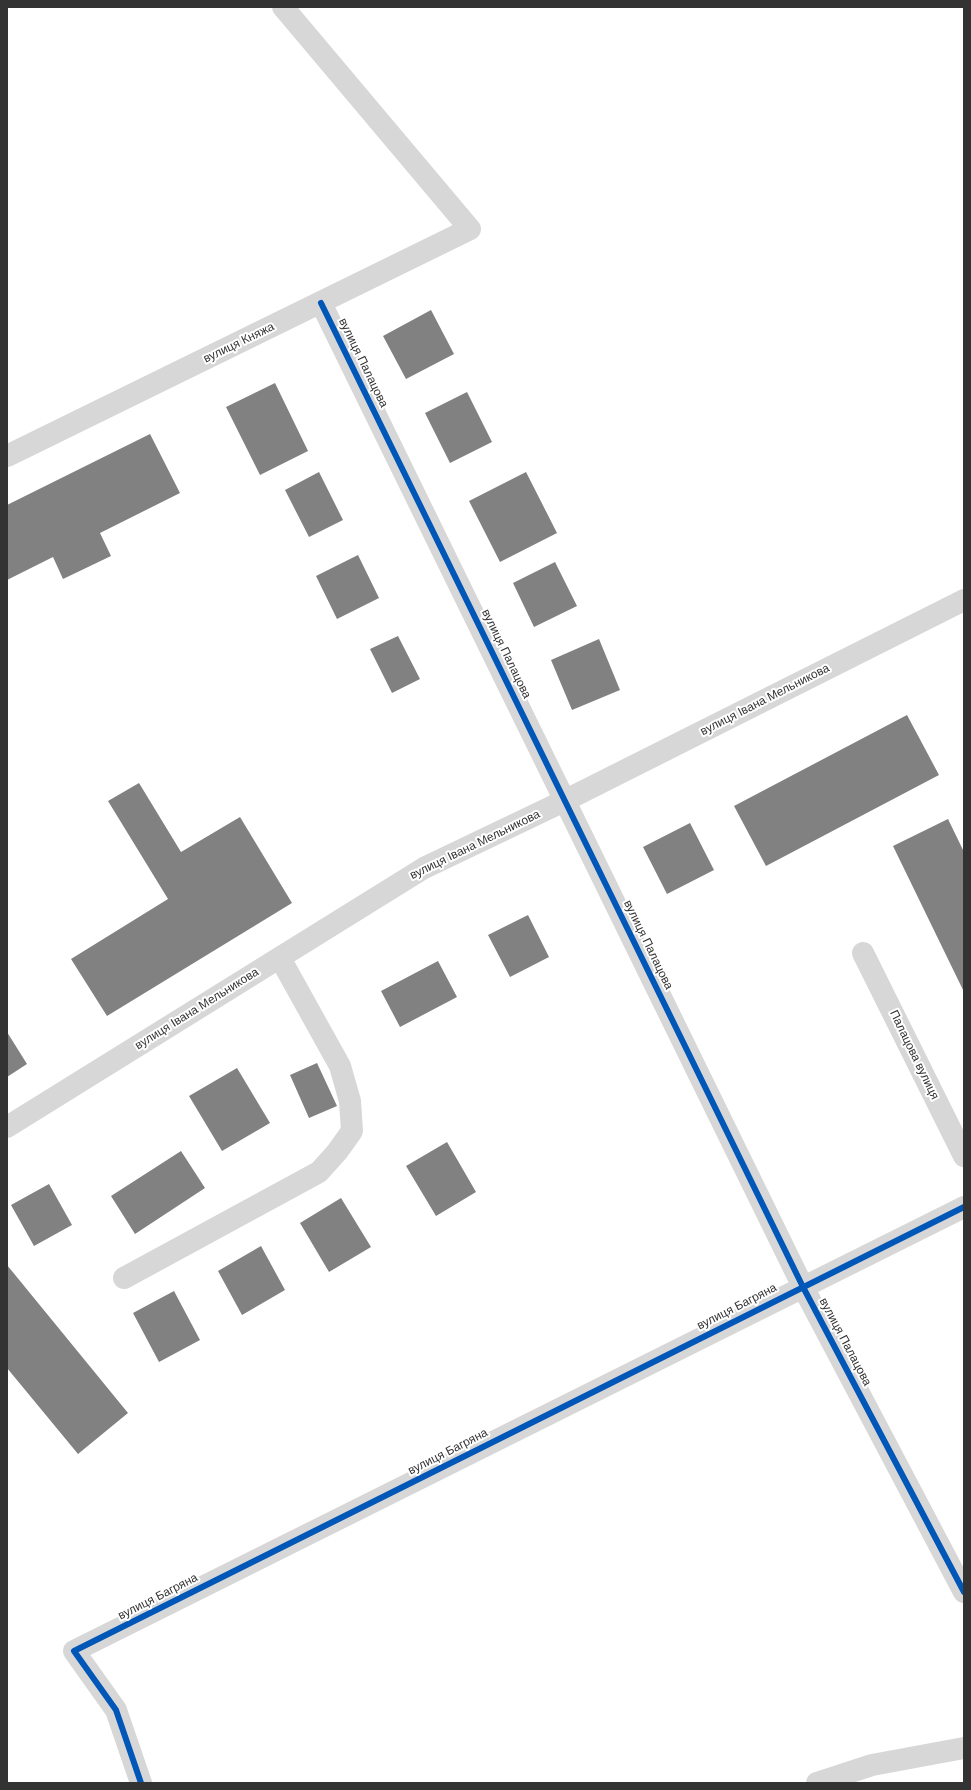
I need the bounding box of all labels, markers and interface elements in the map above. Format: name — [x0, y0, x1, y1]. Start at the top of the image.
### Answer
street label: вулиця Палацова — [335, 316, 391, 410]
street label: вулиця Княжа — [201, 320, 277, 366]
street label: вулиця Палацова — [478, 607, 534, 701]
street label: вулиця Івана Мельникова — [698, 661, 832, 739]
street label: вулиця Івана Мельникова — [408, 807, 542, 883]
street label: вулиця Палацова — [620, 898, 676, 992]
street label: вулиця Івана Мельникова — [133, 965, 261, 1053]
street label: Палацова вулиця — [886, 1008, 942, 1102]
street label: вулиця Багряна — [695, 1281, 779, 1333]
street label: вулиця Палацова — [816, 1296, 874, 1388]
street label: вулиця Багряна — [406, 1426, 490, 1478]
street label: вулиця Багряна — [116, 1571, 200, 1623]

